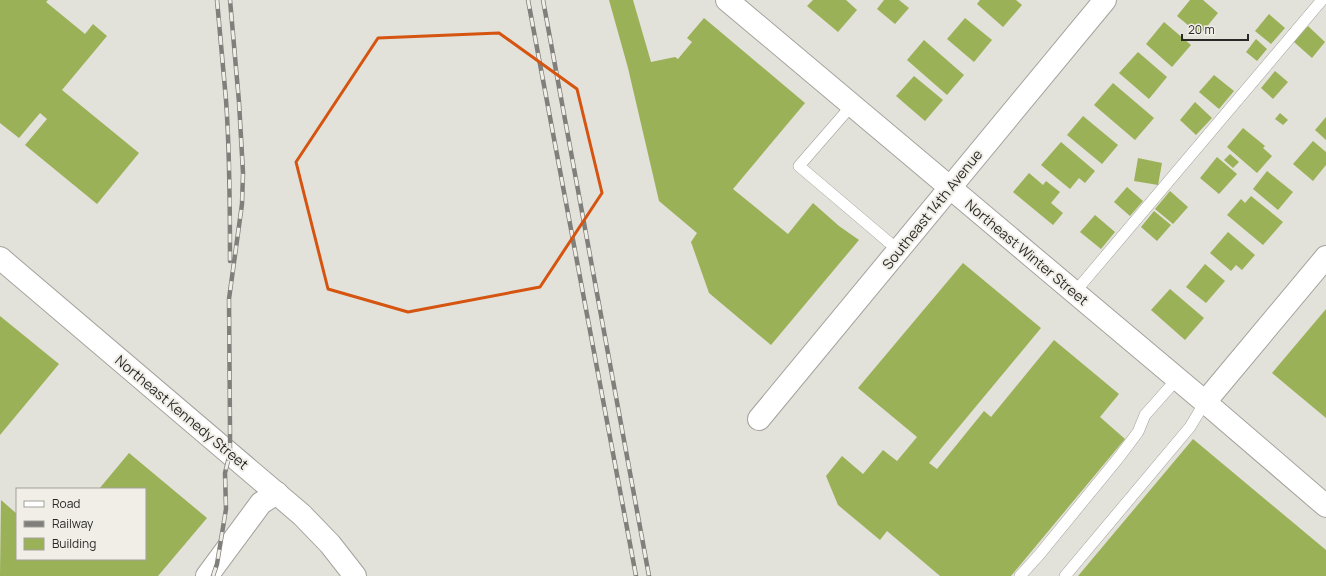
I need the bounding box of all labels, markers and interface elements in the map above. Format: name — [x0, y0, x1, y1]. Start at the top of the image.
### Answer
scale bar — [1182, 16, 1248, 42]
text: 20 m — [1188, 21, 1215, 38]
street label: Southeast 14th Avenue — [878, 145, 986, 273]
street label: Northeast Winter Street — [961, 195, 1093, 309]
street label: Northeast Kennedy Street — [111, 351, 253, 474]
legend — [16, 488, 146, 560]
text: Road — [52, 495, 80, 512]
text: Railway — [52, 515, 94, 532]
text: Building — [52, 535, 96, 552]

